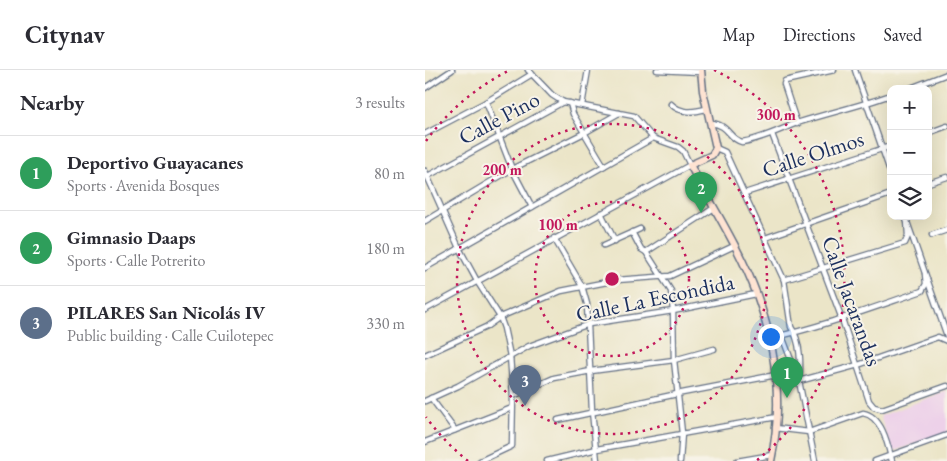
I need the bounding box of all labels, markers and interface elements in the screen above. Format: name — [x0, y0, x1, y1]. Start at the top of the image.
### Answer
text: Citynav — [25, 19, 105, 50]
text: Map — [723, 23, 755, 46]
text: Directions — [783, 23, 855, 46]
text: Saved — [883, 23, 922, 46]
street label: Calle Pino — [453, 84, 545, 151]
map controls — [887, 85, 932, 220]
button: + — [887, 85, 932, 130]
text: Nearby — [20, 89, 84, 116]
text: 3 results — [355, 92, 405, 113]
text: 300 m — [756, 105, 796, 124]
street label: Calle Olmos — [759, 124, 867, 184]
button: − — [887, 130, 932, 175]
text: Deportivo Guayacanes — [67, 150, 243, 175]
text: 200 m — [482, 160, 522, 179]
text: 1 — [32, 163, 40, 184]
text: 80 m — [374, 163, 405, 184]
pin: 2 — [685, 172, 717, 213]
text: Sports · Avenida Bosques — [67, 175, 219, 196]
button: layers — [887, 175, 932, 220]
text: 100 m — [538, 215, 578, 234]
text: Gimnasio Daaps — [67, 225, 196, 250]
street label: Calle Jacarandas — [815, 232, 889, 370]
text: 2 — [32, 238, 40, 259]
text: 180 m — [366, 238, 405, 259]
text: Sports · Calle Potrerito — [67, 250, 205, 271]
street label: Calle La Escondida — [573, 267, 737, 329]
centre of rings — [603, 270, 621, 288]
text: PILARES San Nicolás IV — [67, 300, 265, 325]
text: 3 — [32, 313, 40, 334]
text: 330 m — [366, 313, 405, 334]
your location — [758, 324, 784, 350]
text: Public building · Calle Cuilotepec — [67, 325, 274, 346]
pin: 1 — [771, 357, 803, 398]
pin: 3 — [509, 365, 541, 406]

